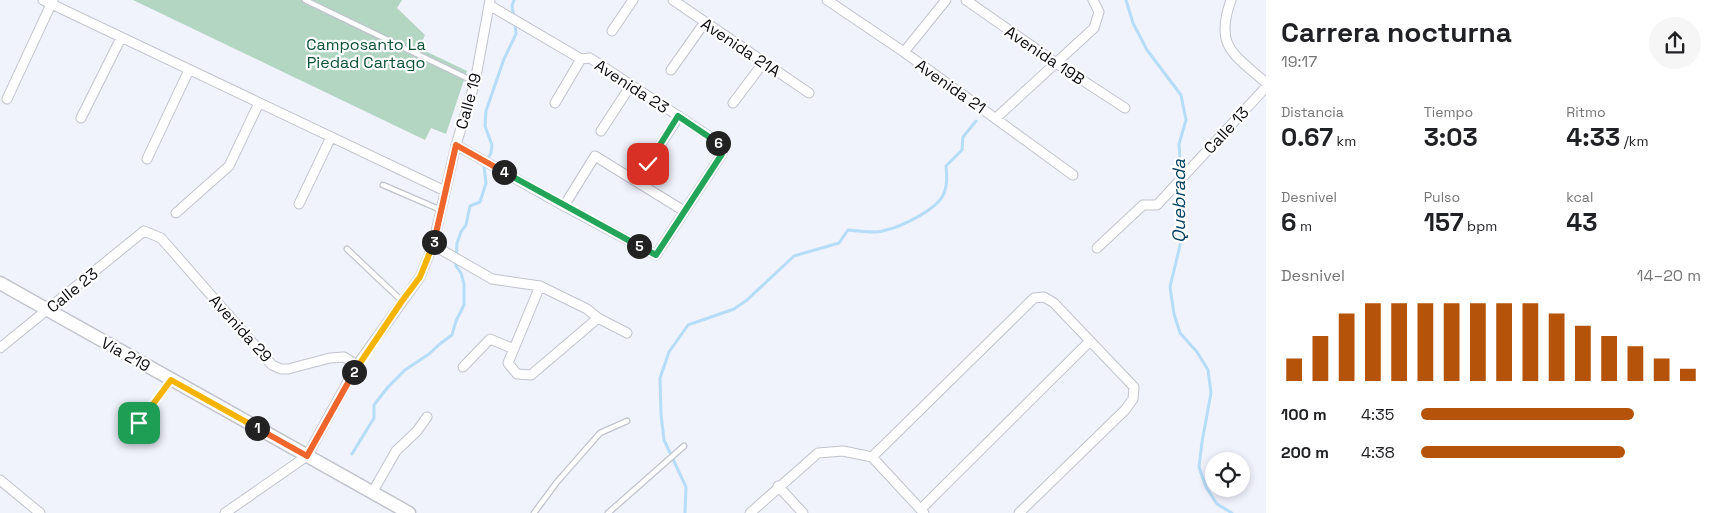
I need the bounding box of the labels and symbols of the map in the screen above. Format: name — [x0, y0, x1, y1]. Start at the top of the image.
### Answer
street label: Avenida 21A — [697, 13, 784, 82]
street label: Avenida 19B — [1001, 21, 1089, 90]
park label: Camposanto La Piedad Cartago — [306, 34, 426, 73]
street label: Avenida 23 — [591, 55, 673, 118]
street label: Avenida 21 — [911, 55, 990, 118]
street label: Calle 19 — [451, 71, 486, 132]
street label: Calle 13 — [1199, 102, 1254, 158]
pin: 6 — [706, 130, 730, 156]
pin — [627, 143, 669, 185]
water label: Quebrada — [1167, 158, 1190, 243]
pin: 4 — [492, 160, 516, 184]
pin: 3 — [422, 230, 446, 254]
pin: 5 — [626, 234, 652, 258]
street label: Calle 23 — [42, 263, 102, 317]
street label: Avenida 29 — [205, 290, 277, 367]
street label: Vía 219 — [97, 332, 154, 377]
pin: 2 — [342, 360, 366, 384]
pin — [118, 402, 160, 444]
pin: 1 — [244, 416, 270, 440]

